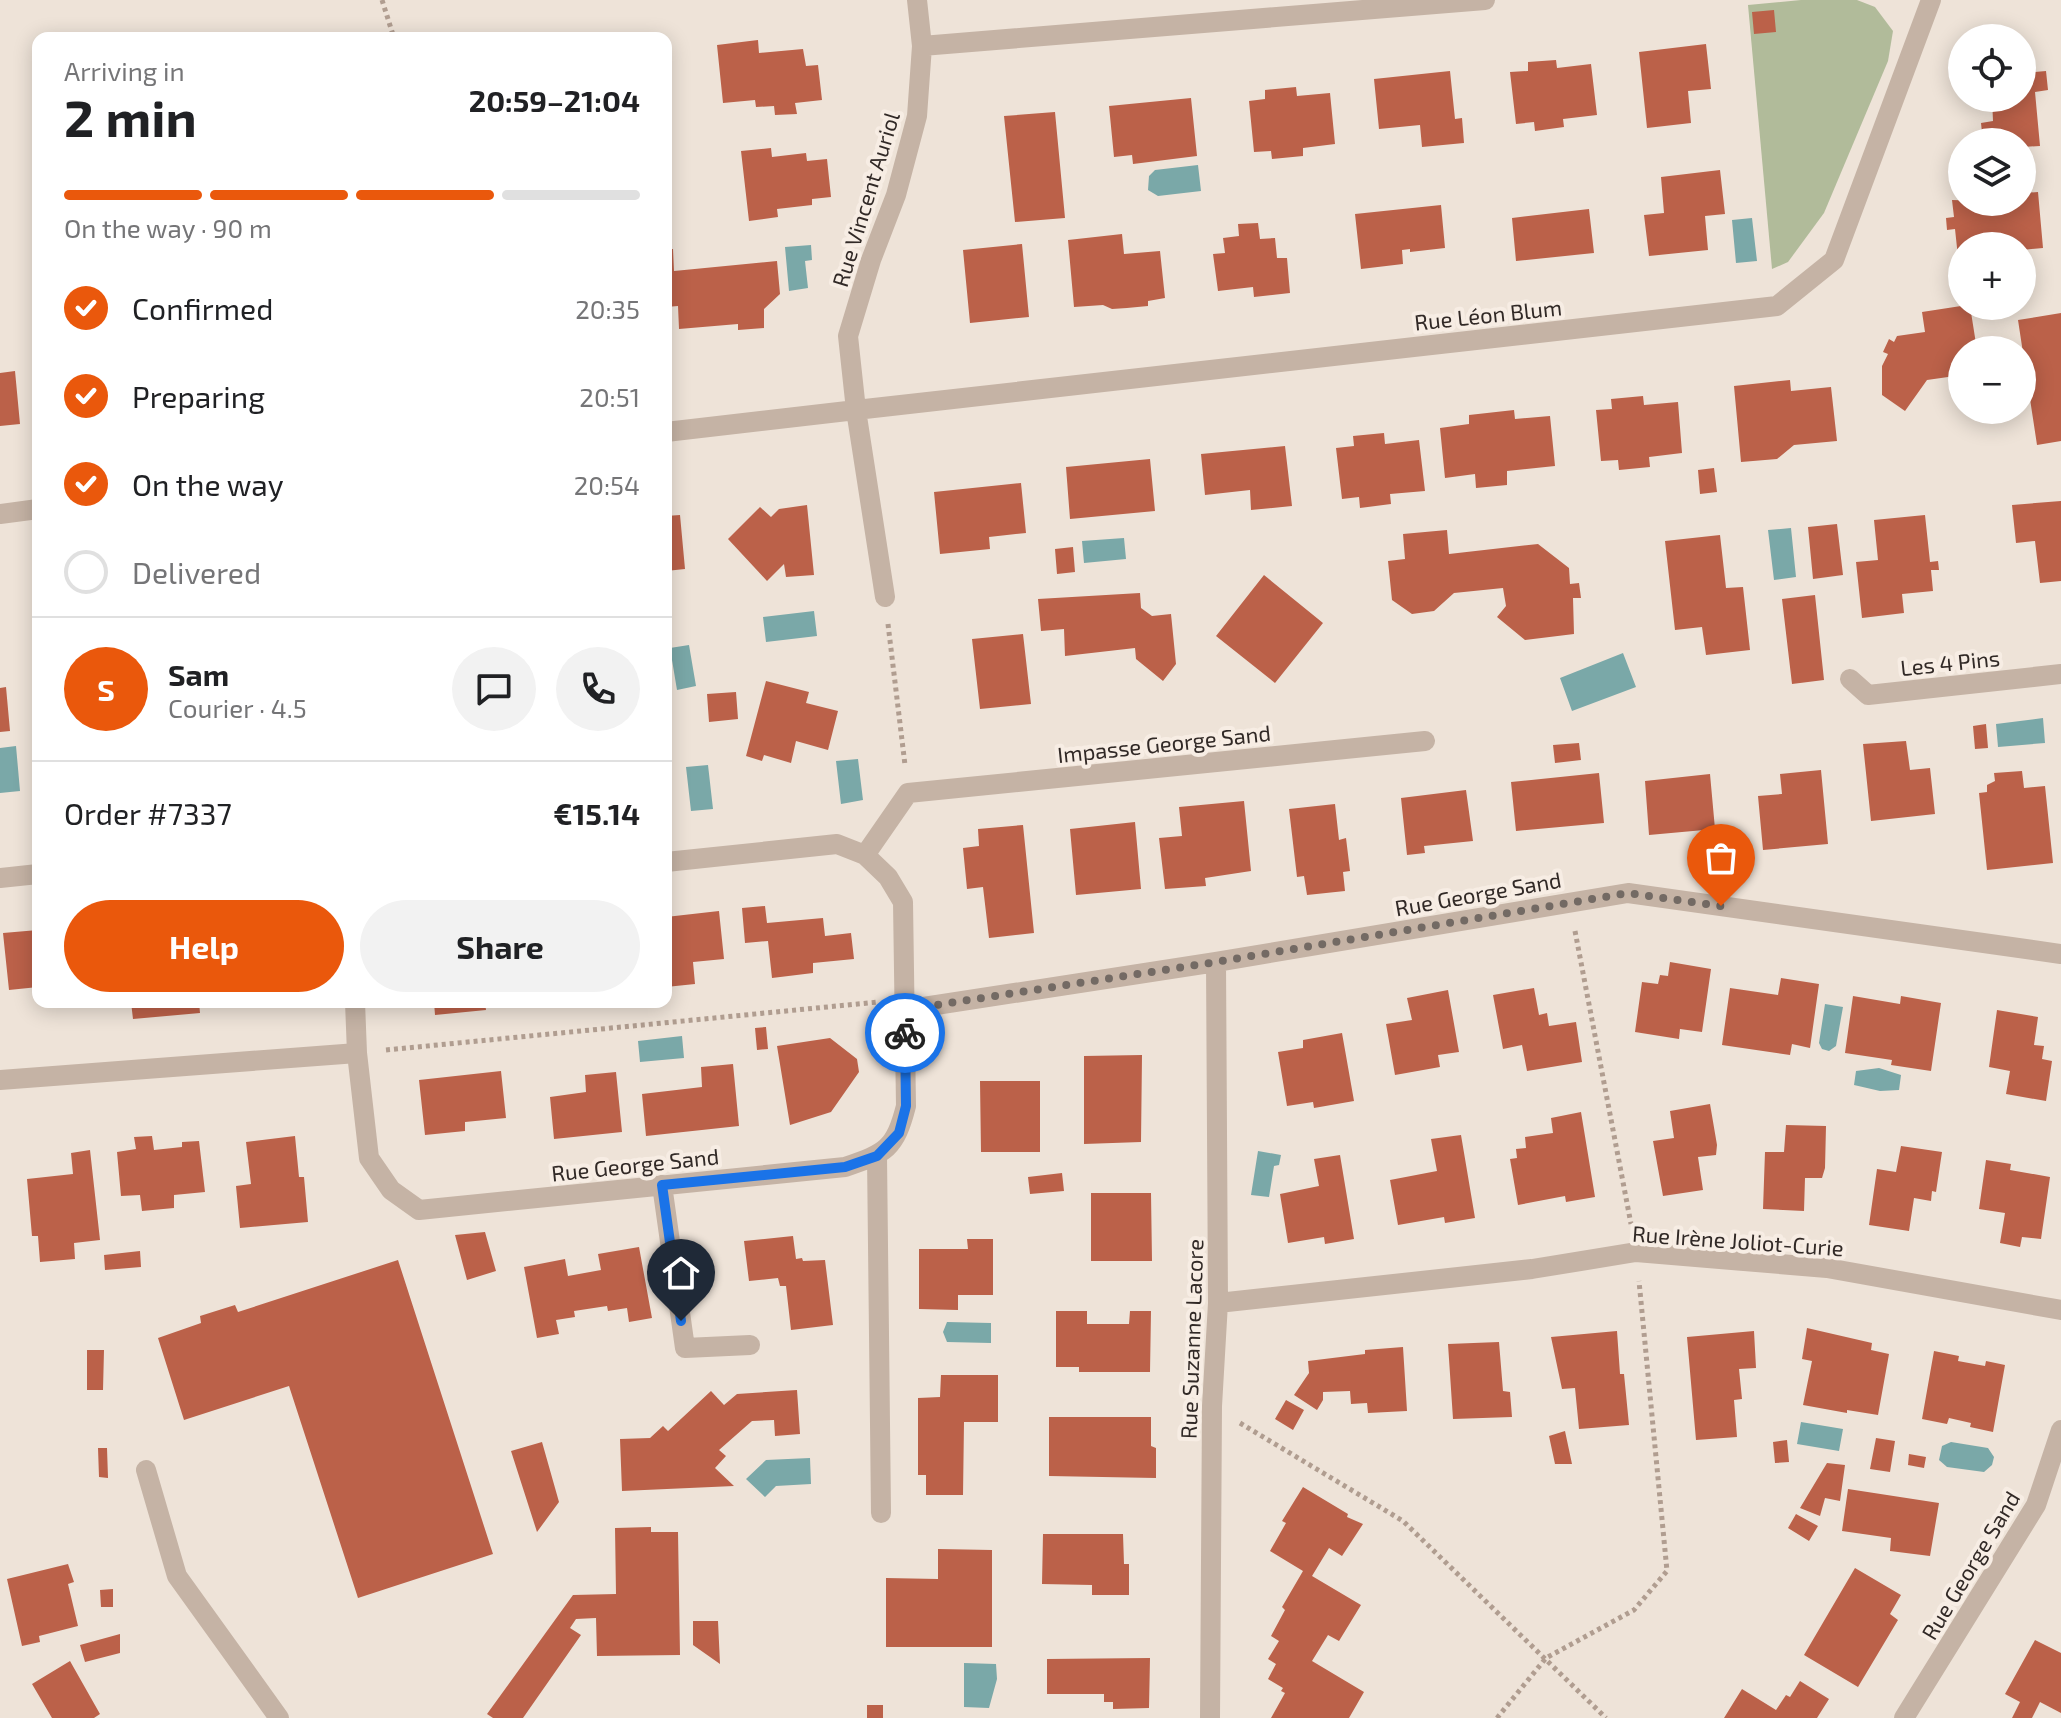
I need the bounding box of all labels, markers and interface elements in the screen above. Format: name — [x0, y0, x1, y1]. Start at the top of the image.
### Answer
map controls — [1948, 24, 2036, 424]
button: locate — [1948, 24, 2036, 112]
text: Arriving in — [64, 55, 185, 86]
text: 20:59–21:04 — [469, 82, 640, 118]
text: 2 min — [64, 85, 197, 147]
street label: Rue Vincent Auriol — [826, 108, 904, 290]
button: layers — [1948, 128, 2036, 216]
text: On the way · 90 m — [64, 212, 272, 243]
button: + — [1948, 232, 2036, 320]
icon: check — [64, 286, 108, 330]
text: Confirmed — [132, 290, 273, 326]
text: 20:35 — [575, 293, 640, 324]
street label: Rue Léon Blum — [1413, 293, 1563, 335]
button: − — [1948, 336, 2036, 424]
icon: check — [64, 374, 108, 418]
text: Preparing — [132, 378, 265, 414]
text: 20:51 — [579, 381, 640, 412]
icon: check — [64, 462, 108, 506]
text: On the way — [132, 466, 284, 502]
text: 20:54 — [574, 469, 640, 500]
text: Delivered — [132, 554, 261, 590]
street label: Les 4 Pins — [1899, 644, 2001, 680]
button: chat — [452, 647, 536, 731]
button: phone — [556, 647, 640, 731]
text: Sam — [168, 656, 229, 692]
text: S — [97, 671, 115, 707]
text: Courier · 4.5 — [168, 692, 307, 723]
street label: Impasse George Sand — [1056, 719, 1272, 767]
text: Order #7337 — [64, 795, 232, 831]
text: €15.14 — [553, 795, 640, 831]
pin — [1687, 824, 1755, 906]
icon: bag — [1699, 836, 1743, 880]
street label: Rue George Sand — [1393, 866, 1563, 920]
button: Help — [64, 900, 344, 992]
button: Share — [360, 900, 640, 992]
courier — [865, 993, 945, 1073]
icon: bike — [883, 1011, 927, 1055]
street label: Rue George Sand — [550, 1142, 720, 1186]
street label: Rue Irène Joliot-Curie — [1631, 1220, 1845, 1260]
pin — [647, 1239, 715, 1321]
street label: Rue Suzanne Lacore — [1175, 1239, 1207, 1439]
icon: home — [659, 1251, 703, 1295]
street label: Rue George Sand — [1915, 1486, 2025, 1644]

